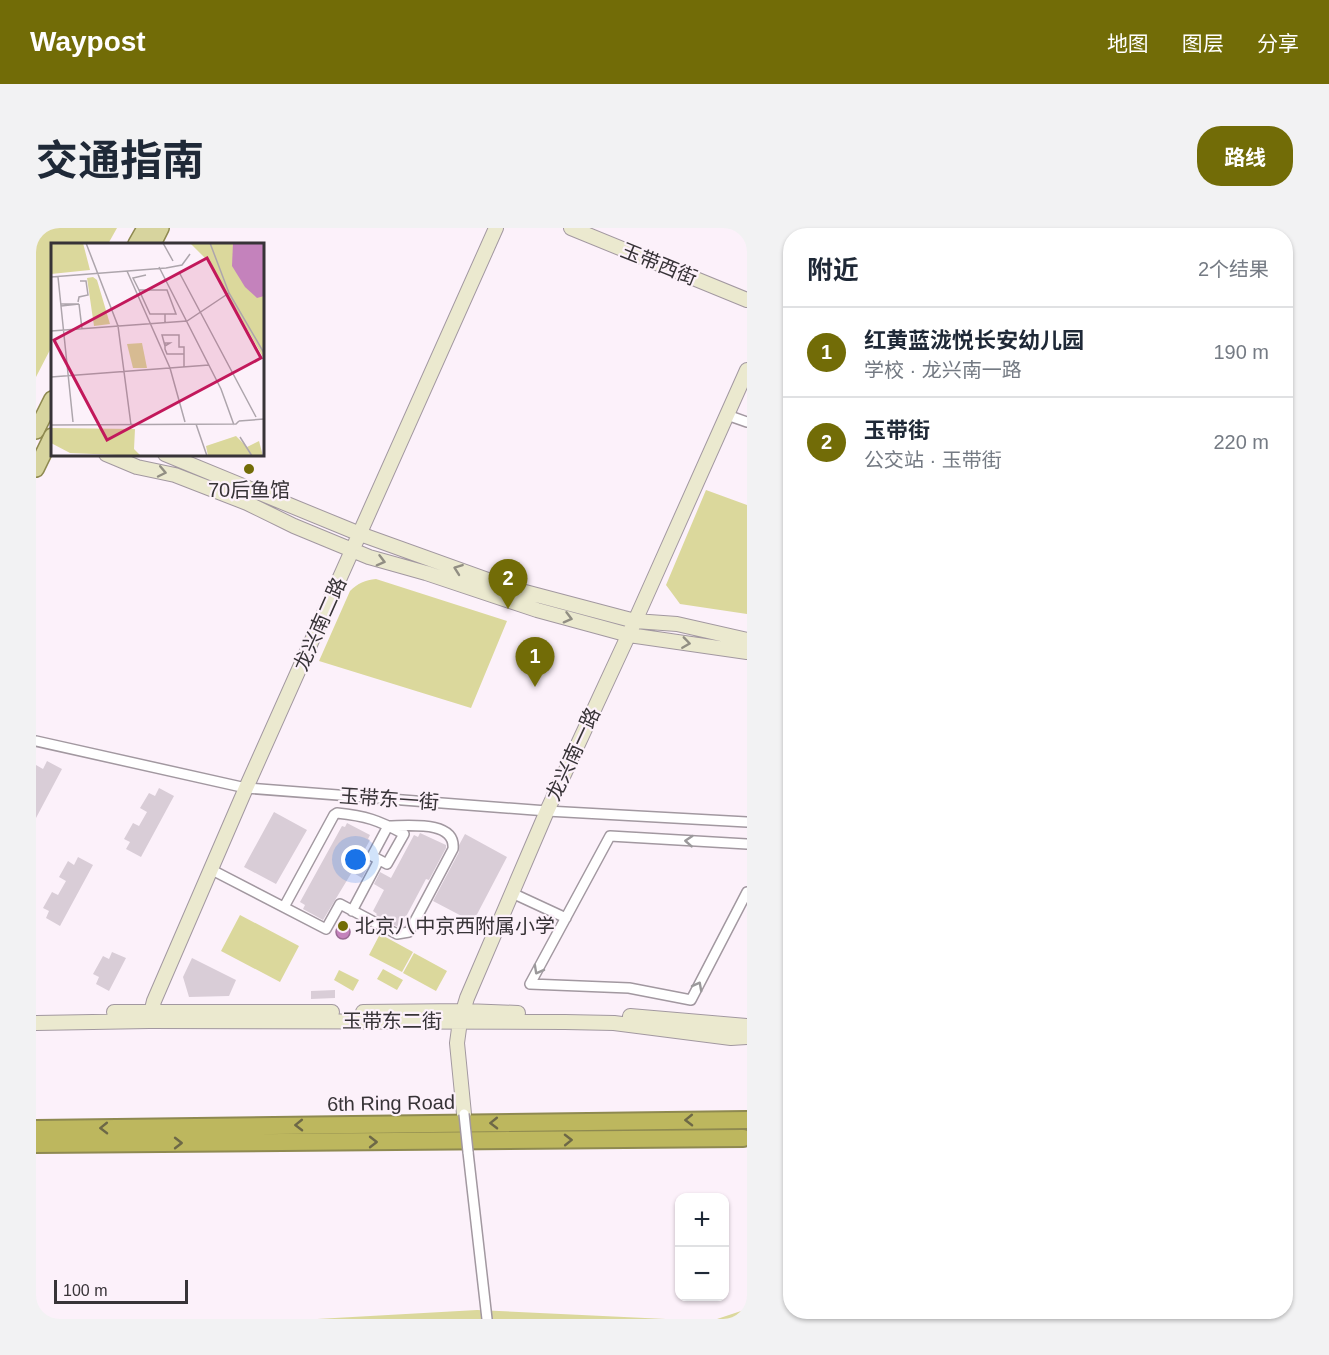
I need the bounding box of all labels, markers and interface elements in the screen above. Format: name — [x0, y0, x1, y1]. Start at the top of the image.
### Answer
text: Waypost — [30, 26, 146, 57]
text: 地图 — [1107, 32, 1149, 55]
text: 图层 — [1182, 32, 1224, 55]
text: 分享 — [1257, 32, 1299, 55]
button: 路线 — [1197, 126, 1293, 186]
text: 交通指南 — [36, 137, 204, 184]
street label: 玉带西街 — [618, 239, 700, 289]
inset map — [51, 243, 264, 456]
text: 附近 — [807, 255, 859, 285]
text: 2个结果 — [1198, 258, 1269, 280]
text: 红黄蓝泷悦长安幼儿园 — [864, 328, 1084, 353]
text: 1 — [821, 341, 832, 363]
text: 190 m — [1213, 341, 1269, 363]
text: 学校 · 龙兴南一路 — [864, 359, 1022, 381]
text: 玉带街 — [864, 418, 930, 443]
text: 2 — [821, 431, 832, 453]
text: 220 m — [1213, 431, 1269, 453]
text: 公交站 · 玉带街 — [864, 449, 1002, 471]
marker: 70后鱼馆 — [242, 462, 256, 476]
one-way arrow — [157, 465, 167, 478]
place label: 70后鱼馆 — [208, 479, 290, 501]
one-way arrow — [376, 553, 386, 566]
pin: 2 — [488, 560, 528, 609]
one-way arrow — [453, 564, 464, 577]
street label: 龙兴南二路 — [290, 574, 350, 674]
one-way arrow — [562, 610, 572, 623]
one-way arrow — [681, 636, 691, 649]
pin: 1 — [516, 638, 554, 687]
street label: 龙兴南一路 — [542, 704, 604, 804]
street label: 玉带东一街 — [338, 785, 440, 813]
one-way arrow — [684, 834, 693, 847]
your location — [341, 845, 370, 874]
place label: 北京八中京西附属小学 — [355, 915, 555, 937]
marker: 北京八中京西附属小学 — [336, 919, 350, 933]
one-way arrow — [533, 963, 545, 974]
one-way arrow — [691, 981, 702, 992]
street label: 玉带东二街 — [342, 1010, 442, 1032]
street label: 6th Ring Road — [327, 1091, 455, 1115]
one-way arrow — [684, 1114, 693, 1127]
one-way arrow — [489, 1117, 498, 1129]
one-way arrow — [294, 1119, 303, 1132]
one-way arrow — [99, 1122, 108, 1134]
one-way arrow — [564, 1134, 573, 1146]
one-way arrow — [369, 1136, 378, 1148]
one-way arrow — [174, 1137, 183, 1149]
map controls — [675, 1193, 729, 1301]
button: + — [675, 1193, 729, 1247]
button: − — [675, 1247, 729, 1301]
scale bar — [54, 1277, 188, 1304]
text: 100 m — [63, 1282, 107, 1299]

